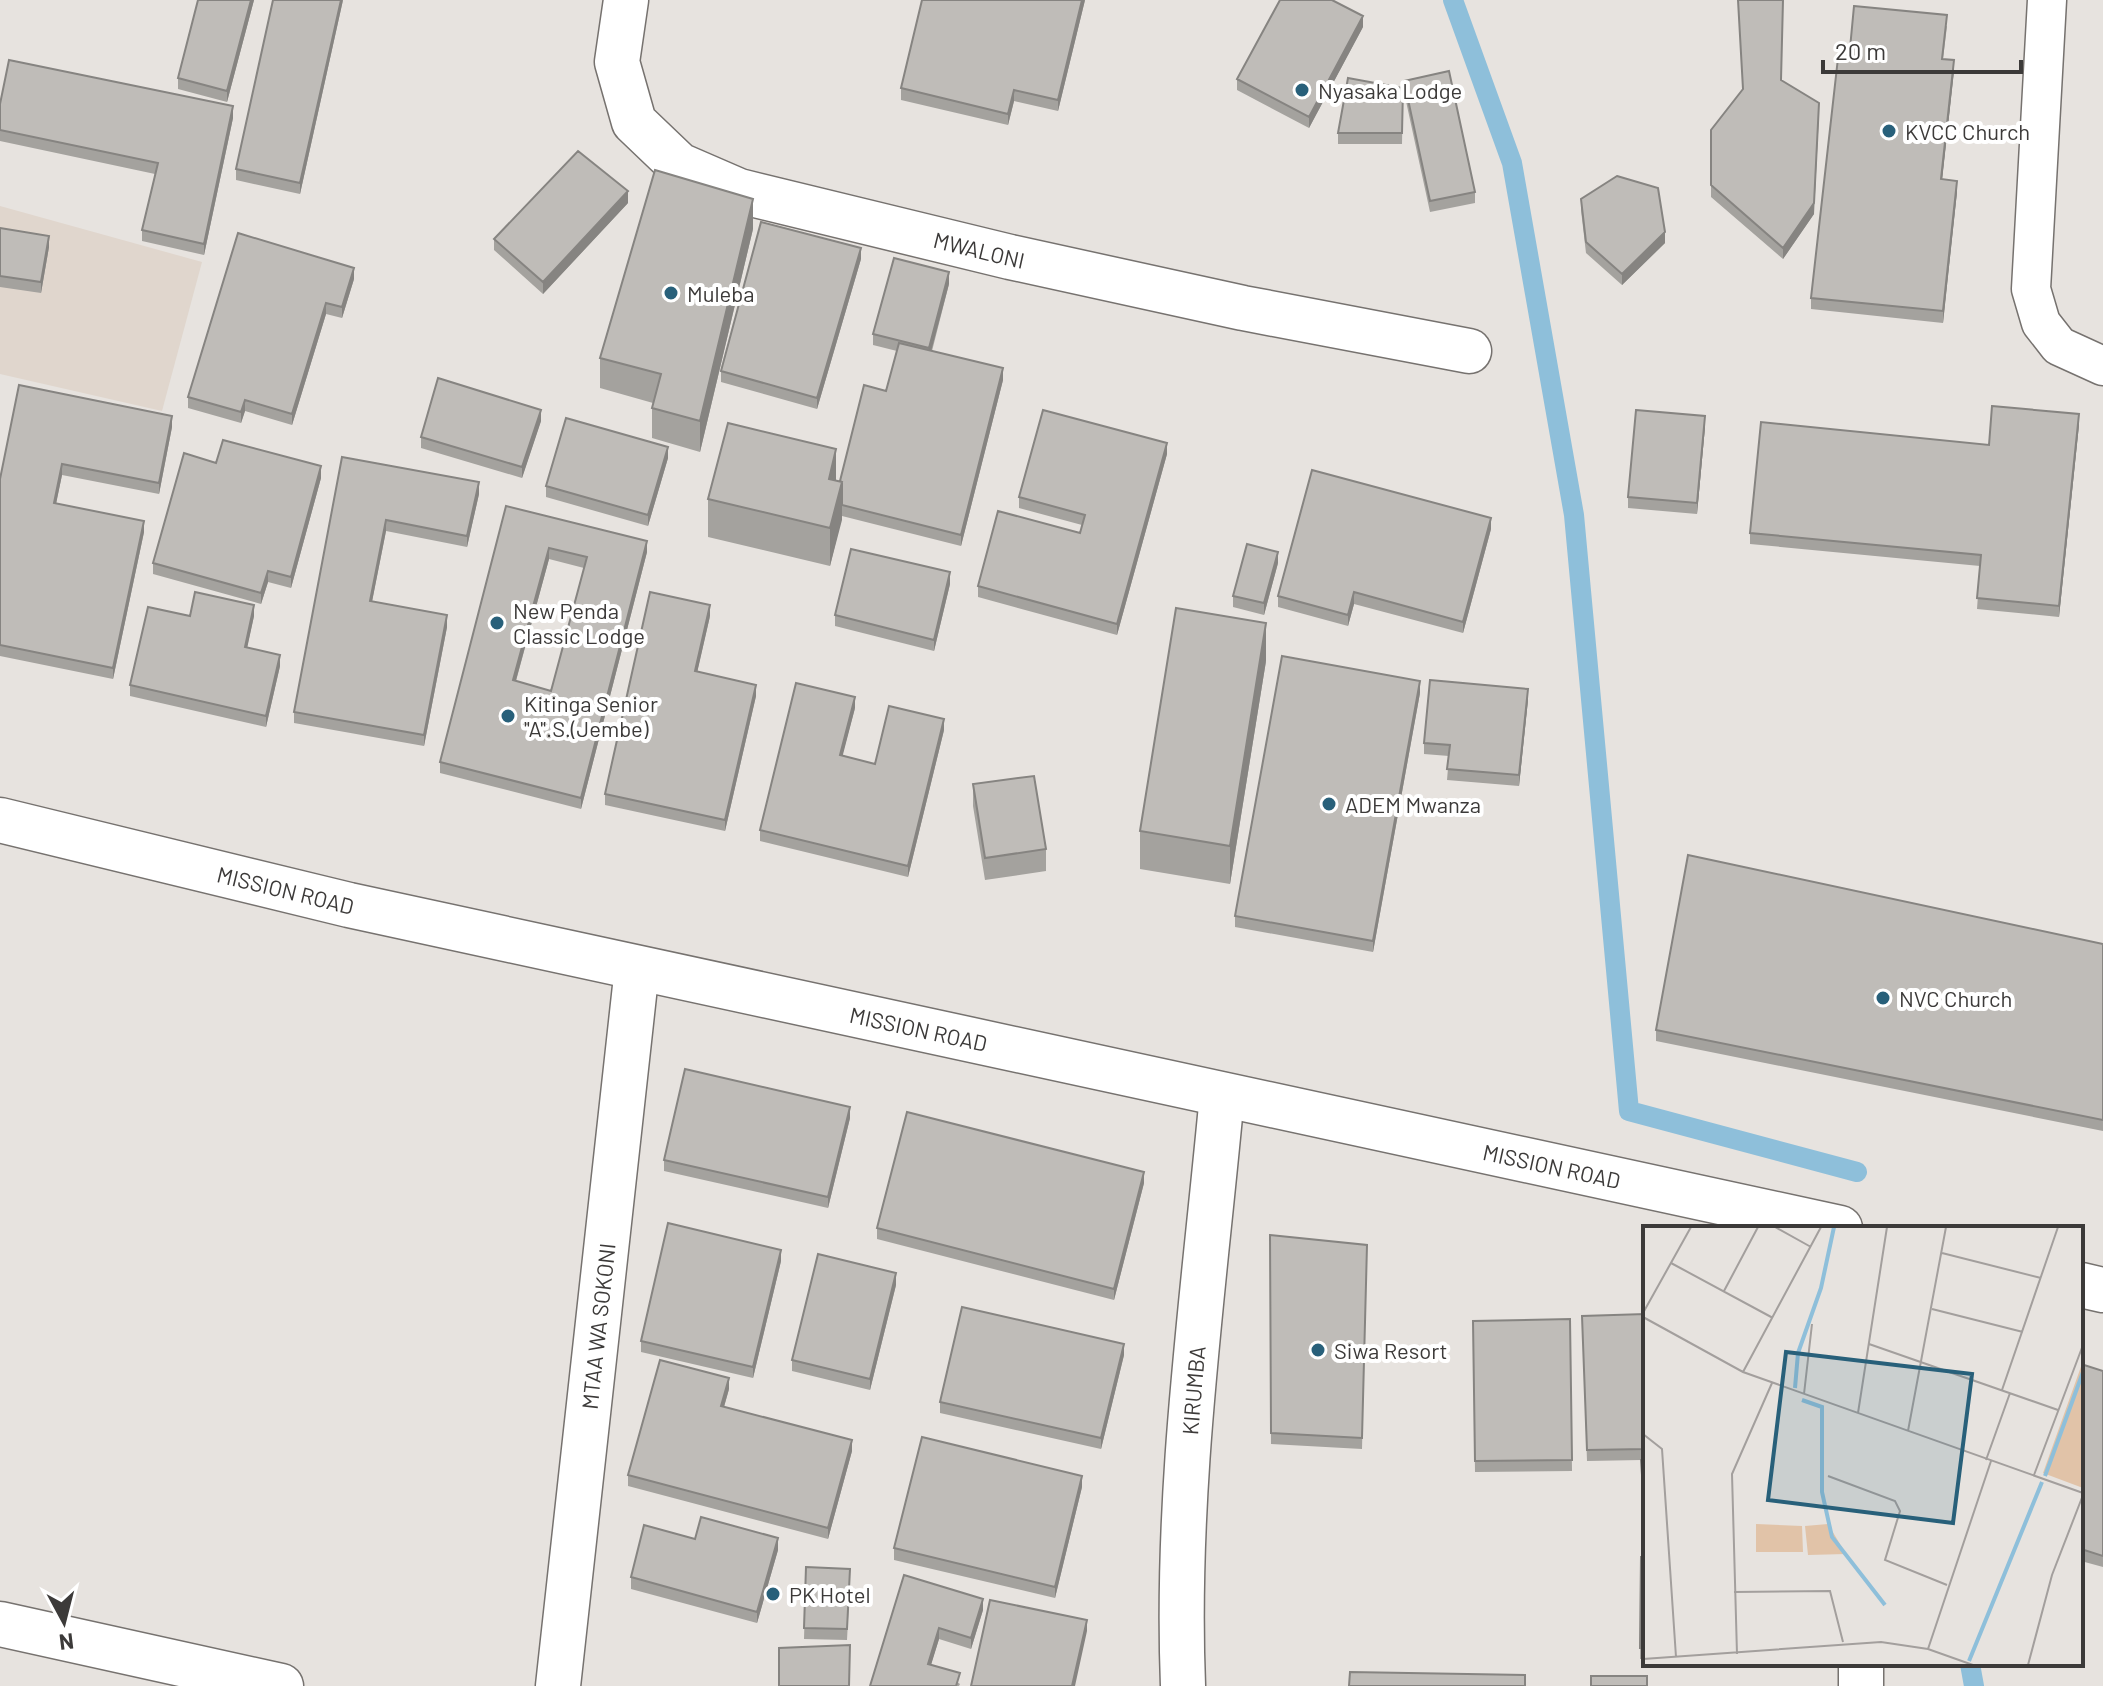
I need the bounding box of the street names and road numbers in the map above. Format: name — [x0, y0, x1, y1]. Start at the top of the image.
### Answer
street label: MWALONI — [931, 226, 1027, 273]
street label: MISSION ROAD — [215, 860, 357, 919]
street label: MISSION ROAD — [847, 1001, 990, 1056]
street label: MISSION ROAD — [1481, 1138, 1623, 1193]
street label: MTAA WA SOKONI — [576, 1242, 620, 1411]
street label: KIRUMBA — [1176, 1345, 1210, 1436]

